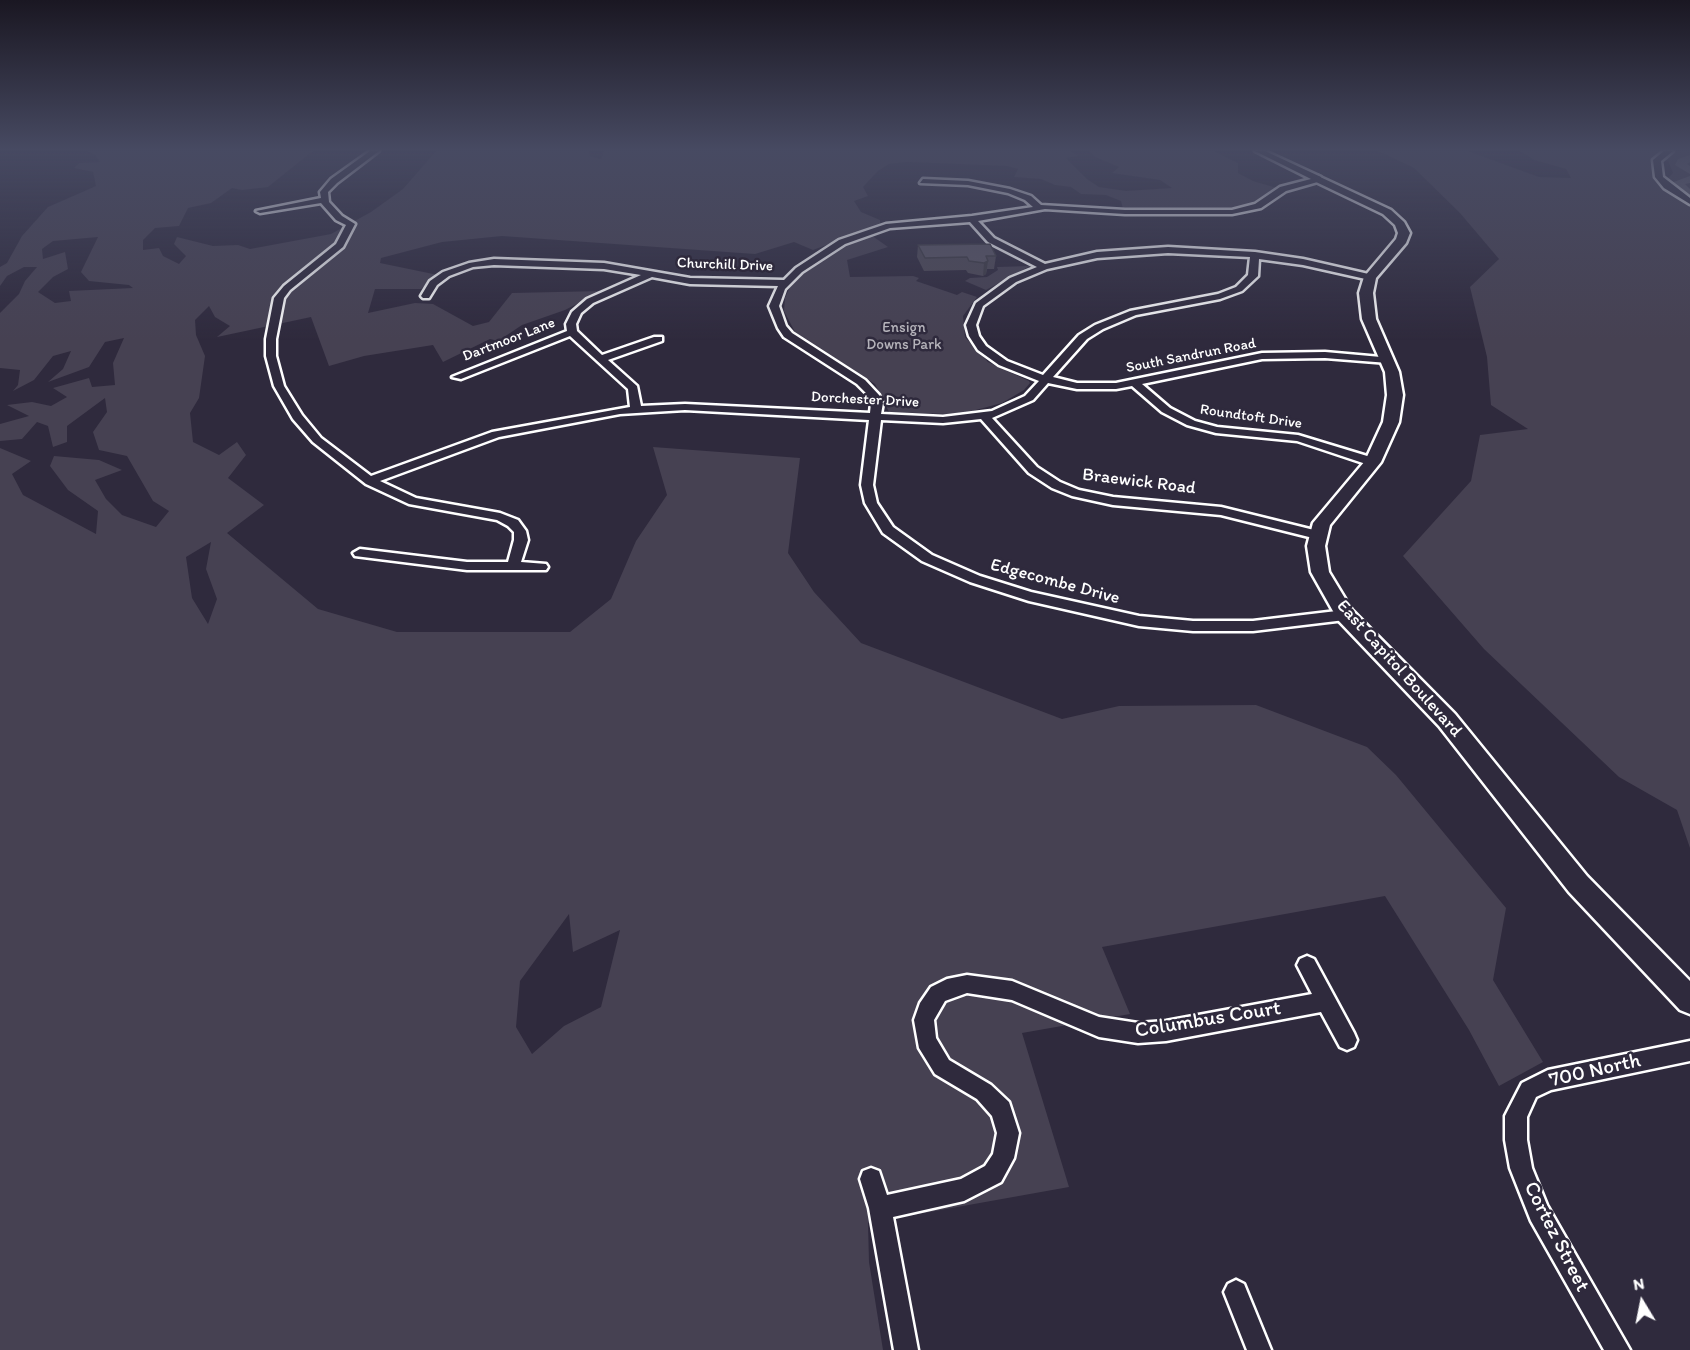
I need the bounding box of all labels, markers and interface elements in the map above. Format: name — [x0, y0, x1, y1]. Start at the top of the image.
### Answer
street label: Churchill Drive — [677, 254, 773, 276]
street label: Dartmoor Lane — [460, 314, 558, 366]
park label: Ensign Downs Park — [866, 319, 942, 354]
street label: South Sandrun Road — [1124, 335, 1258, 377]
street label: Dorchester Drive — [811, 388, 919, 412]
street label: Roundtoft Drive — [1199, 401, 1303, 433]
street label: Braewick Road — [1081, 464, 1197, 500]
street label: Edgecombe Drive — [988, 554, 1122, 610]
street label: East Capitol Boulevard — [1332, 596, 1466, 742]
street label: Columbus Court — [1133, 996, 1283, 1044]
street label: 700 North — [1547, 1048, 1643, 1094]
street label: Cortez Street — [1517, 1178, 1595, 1296]
north arrow — [1612, 1272, 1672, 1332]
text: N — [1632, 1273, 1646, 1294]

